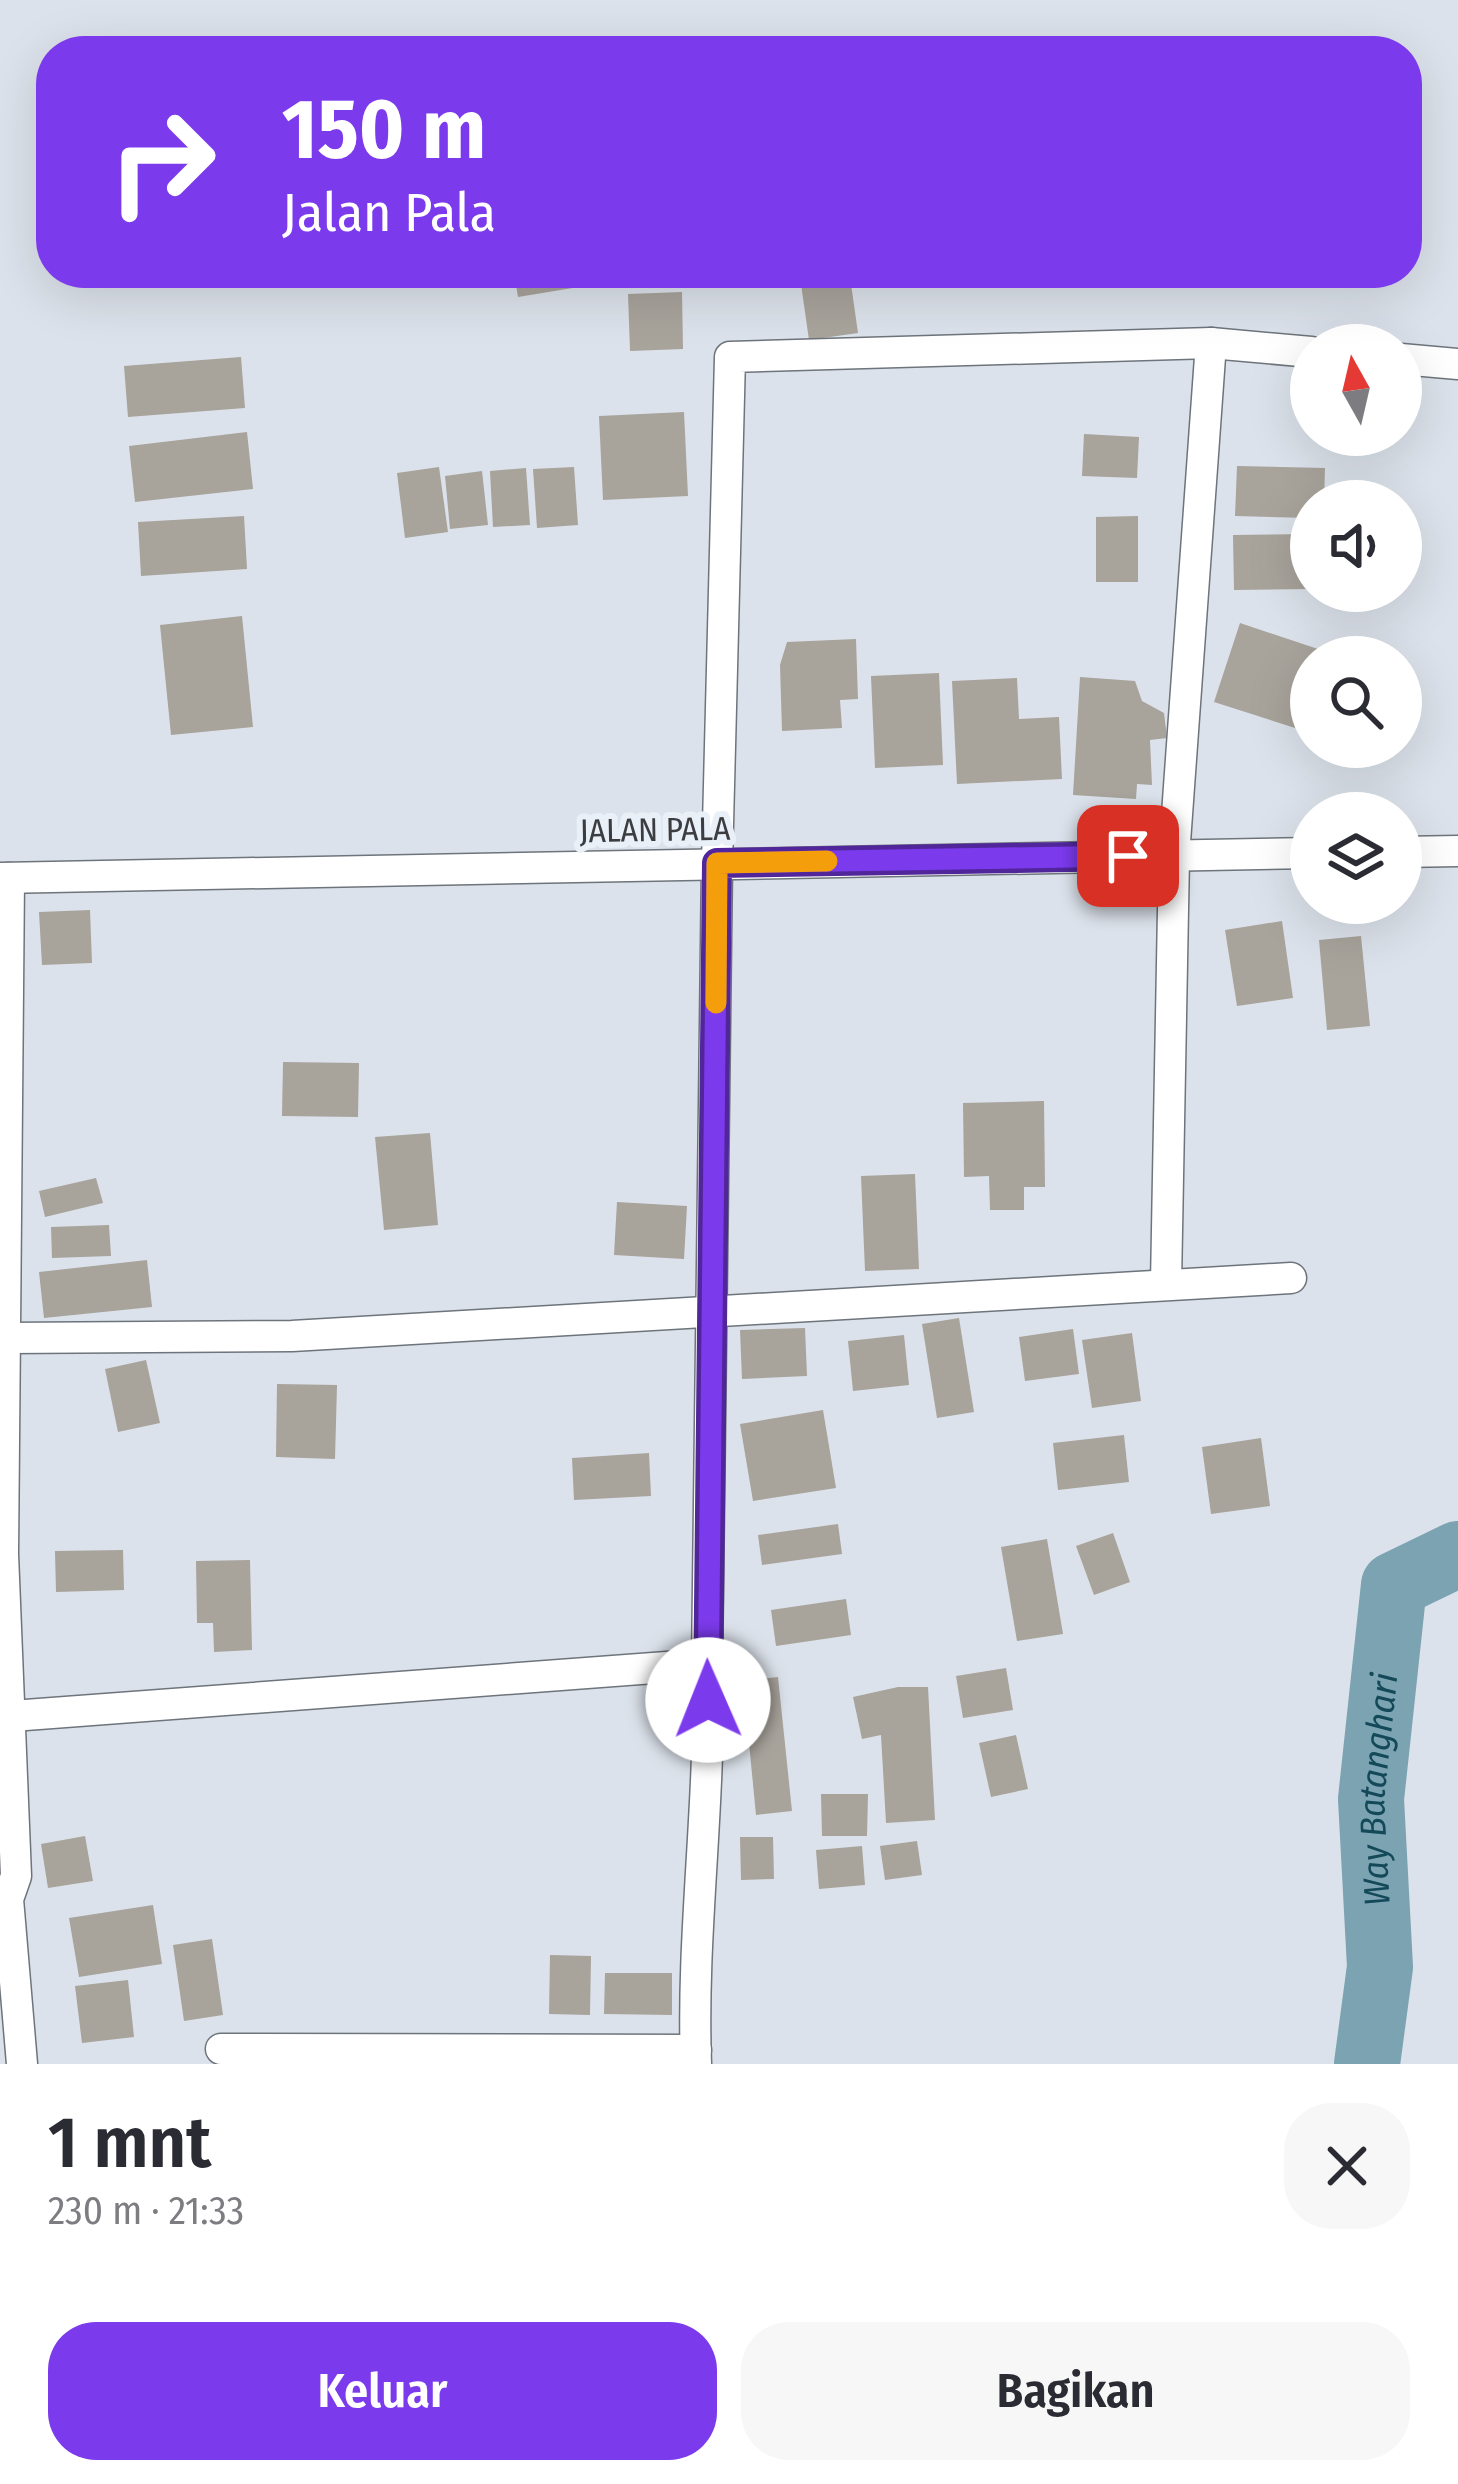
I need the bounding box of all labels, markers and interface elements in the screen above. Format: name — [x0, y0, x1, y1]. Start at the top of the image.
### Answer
text: 150 m — [282, 79, 486, 180]
icon: right — [84, 84, 240, 240]
text: Jalan Pala — [282, 181, 496, 245]
north arrow — [1290, 324, 1422, 456]
map controls — [1290, 324, 1422, 924]
button: sound — [1290, 480, 1422, 612]
button: search — [1290, 636, 1422, 768]
button: layers — [1290, 792, 1422, 924]
pin — [1077, 805, 1179, 907]
street label: JALAN PALA — [579, 809, 731, 851]
icon: arrive — [1095, 823, 1161, 889]
position arrow — [645, 1637, 771, 1763]
water label: Way Batanghari — [1350, 1671, 1407, 1907]
text: 1 mnt — [48, 2100, 211, 2186]
button: close — [1284, 2103, 1410, 2229]
text: 230 m · 21:33 — [48, 2188, 244, 2234]
button: Keluar — [48, 2322, 717, 2460]
button: Bagikan — [741, 2322, 1410, 2460]

